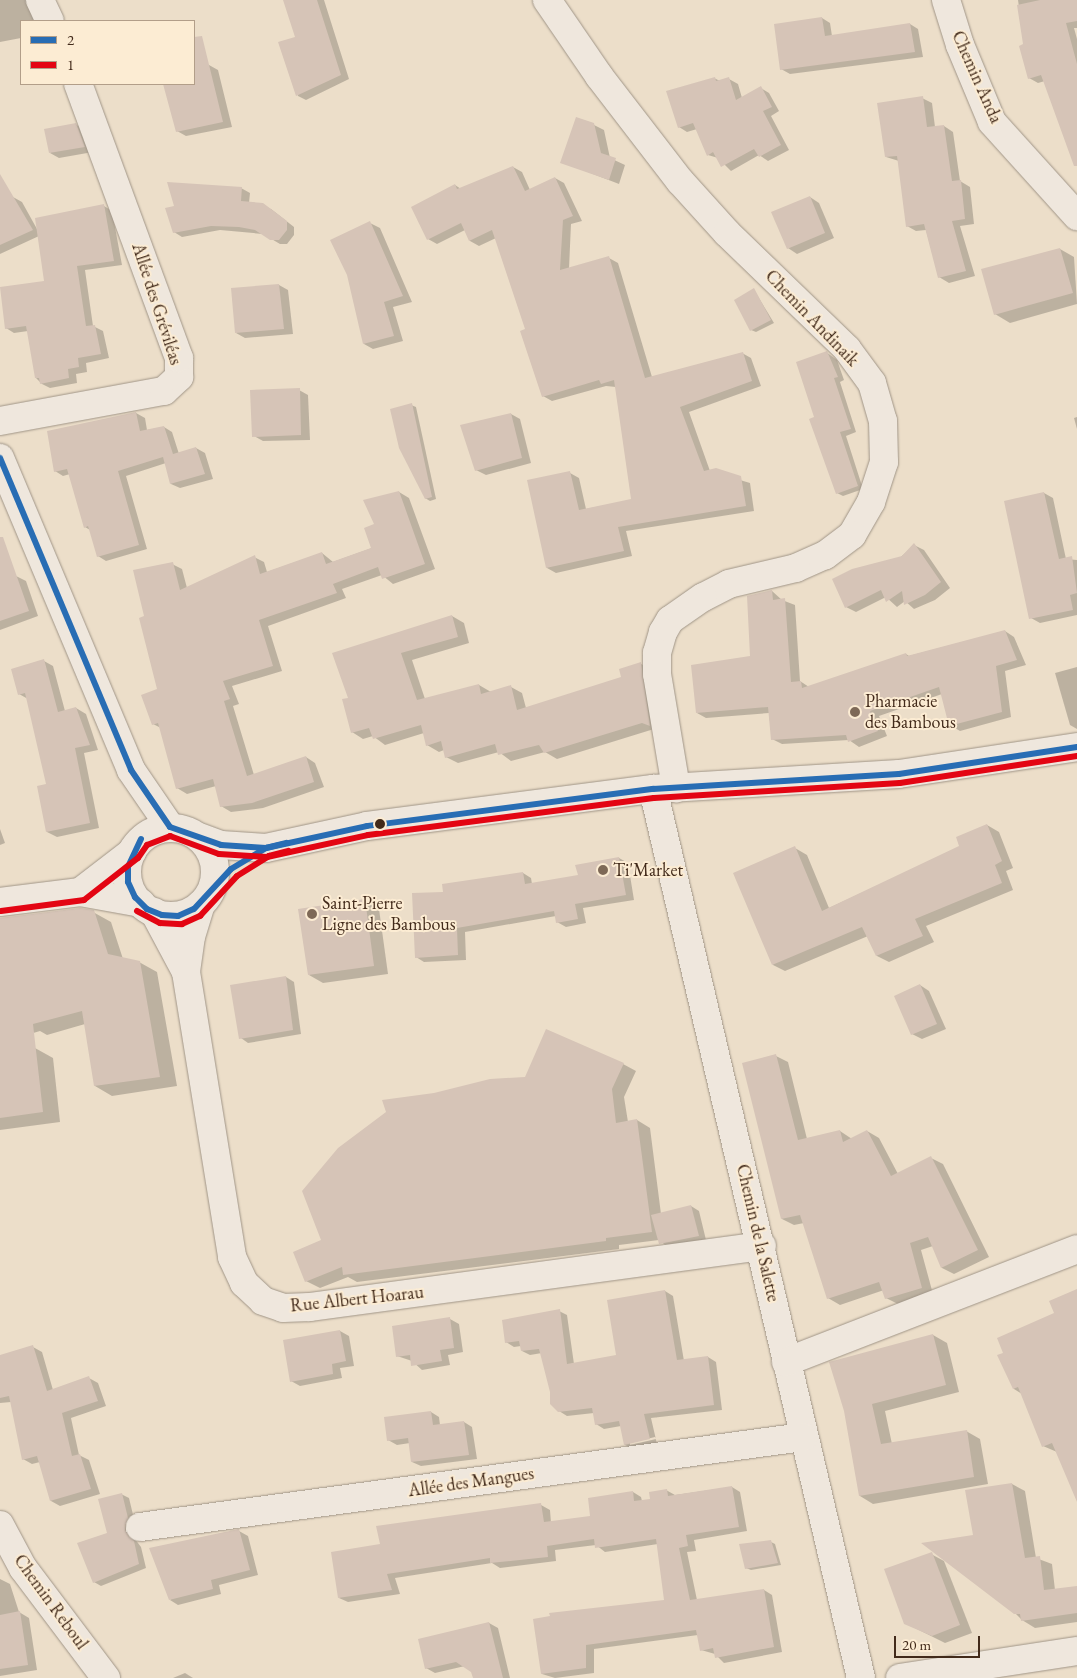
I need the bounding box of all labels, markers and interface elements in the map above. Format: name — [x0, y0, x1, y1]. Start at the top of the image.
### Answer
legend — [20, 20, 195, 85]
street label: Chemin Anda — [947, 27, 1007, 127]
text: 2 — [67, 30, 74, 49]
text: 1 — [67, 55, 74, 74]
street label: Allée des Gréviléas — [127, 240, 187, 368]
street label: Chemin Andinaik — [761, 265, 863, 371]
place label: Pharmacie des Bambous — [865, 691, 956, 734]
marker: Pharmacie des Bambous — [849, 706, 861, 718]
unlabelled marker — [375, 819, 385, 829]
place label: Ti'Market — [613, 859, 683, 881]
marker: Ti'Market — [597, 864, 609, 876]
place label: Saint-Pierre Ligne des Bambous — [322, 893, 456, 936]
marker: Saint-Pierre Ligne des Bambous — [306, 908, 318, 920]
street label: Chemin de la Salette — [732, 1162, 784, 1304]
street label: Rue Albert Hoarau — [289, 1281, 425, 1317]
street label: Allée des Mangues — [407, 1462, 535, 1502]
street label: Chemin Reboul — [9, 1550, 93, 1654]
scale bar — [897, 1626, 983, 1658]
text: 20 m — [902, 1635, 931, 1654]

